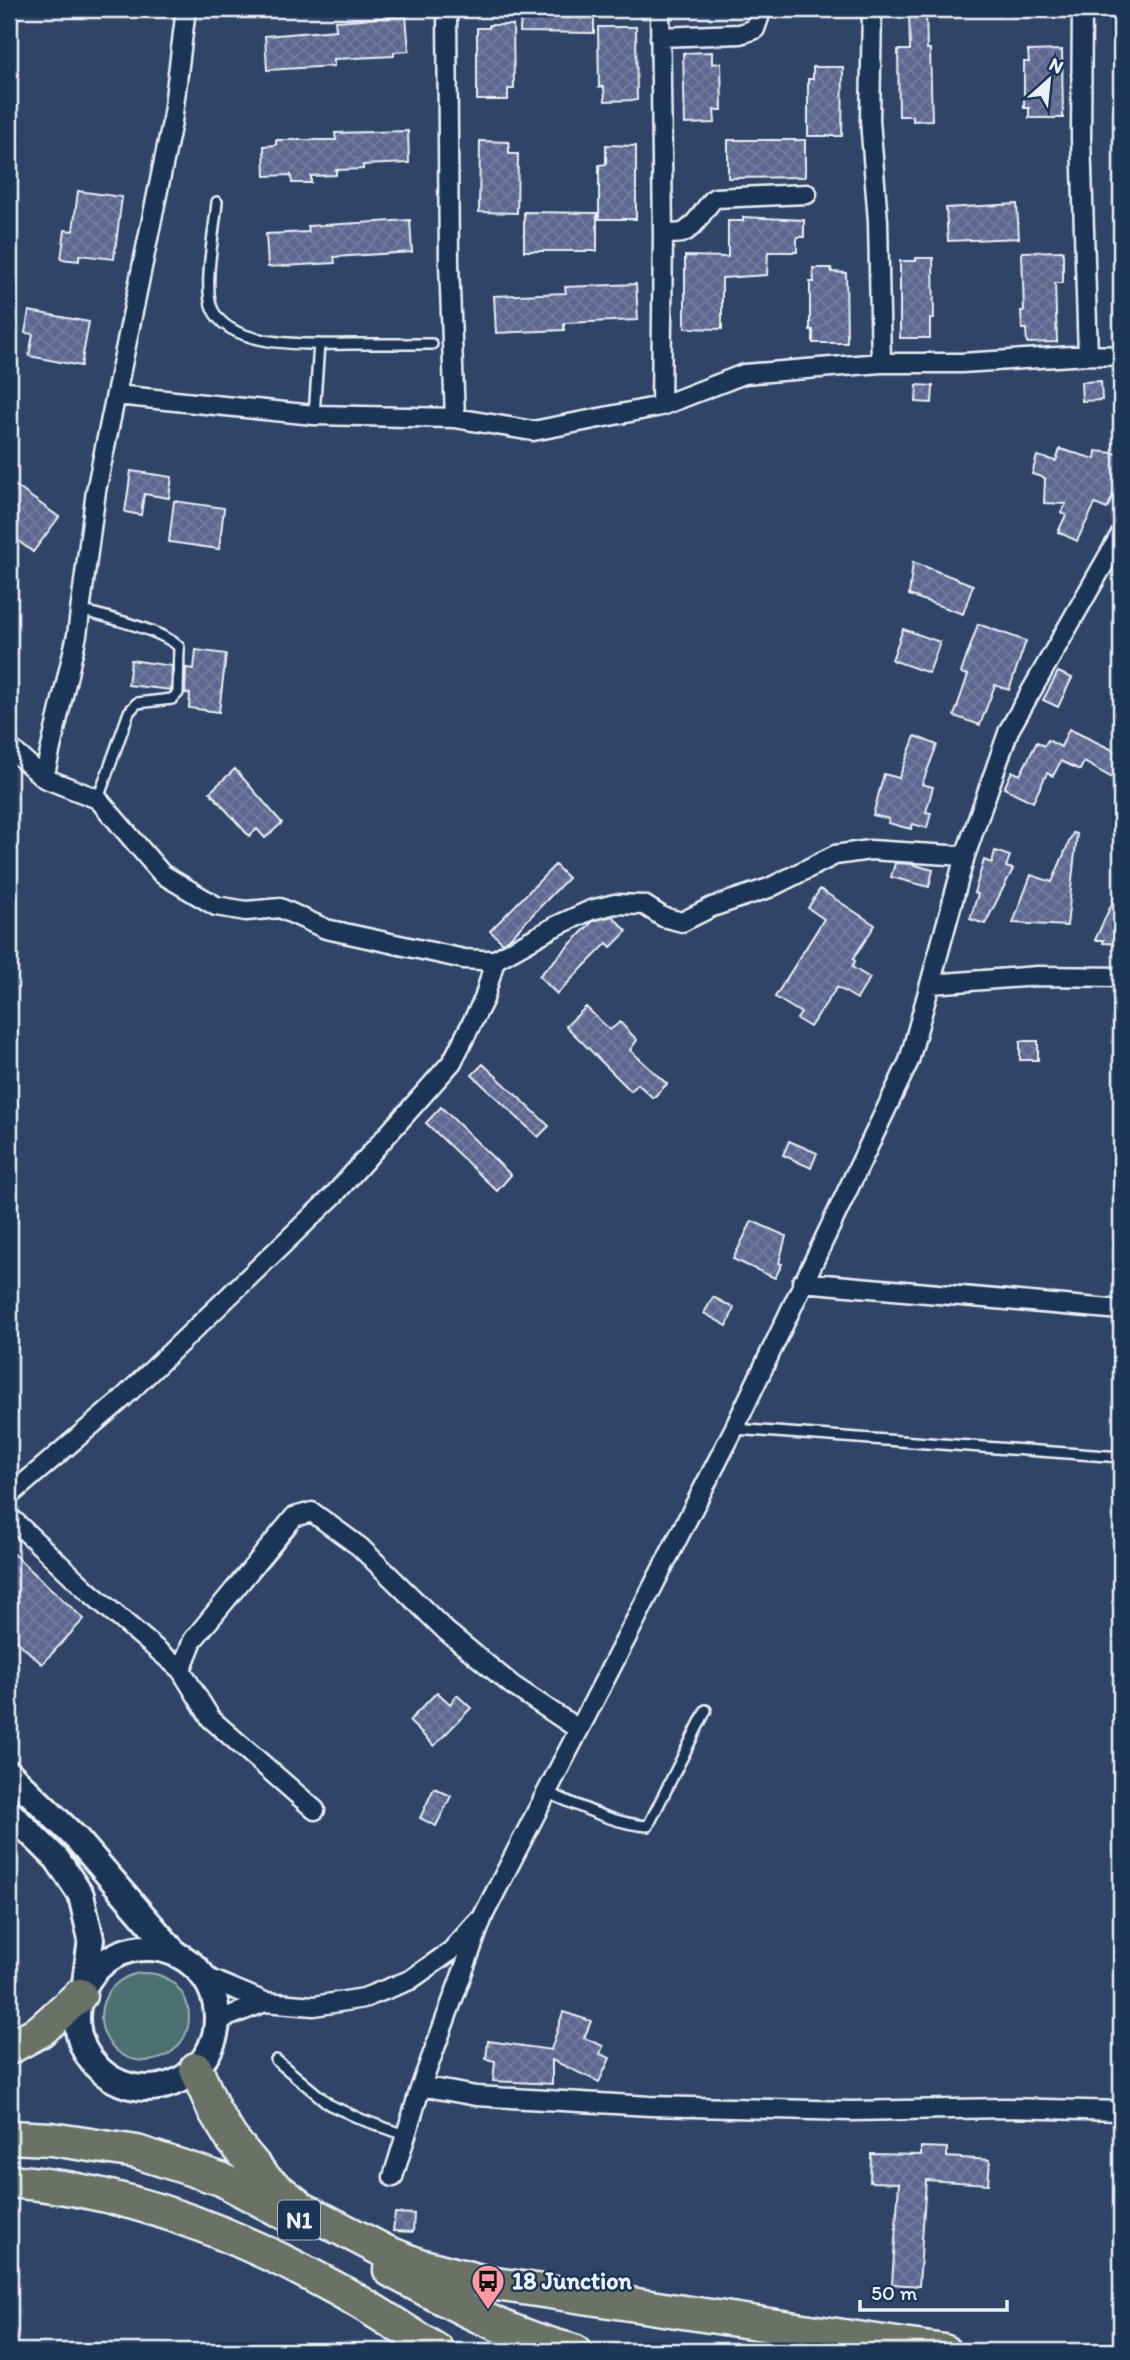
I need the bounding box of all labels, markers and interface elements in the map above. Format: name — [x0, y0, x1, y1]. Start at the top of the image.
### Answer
north arrow — [1014, 46, 1084, 116]
text: N — [1046, 52, 1067, 78]
road number: N1 — [278, 2200, 320, 2240]
bus stop icon: 18 Junction — [469, 2262, 507, 2311]
place label: 18 Junction — [512, 2266, 632, 2295]
scale bar — [860, 2269, 1007, 2313]
text: 50 m — [871, 2280, 918, 2305]

